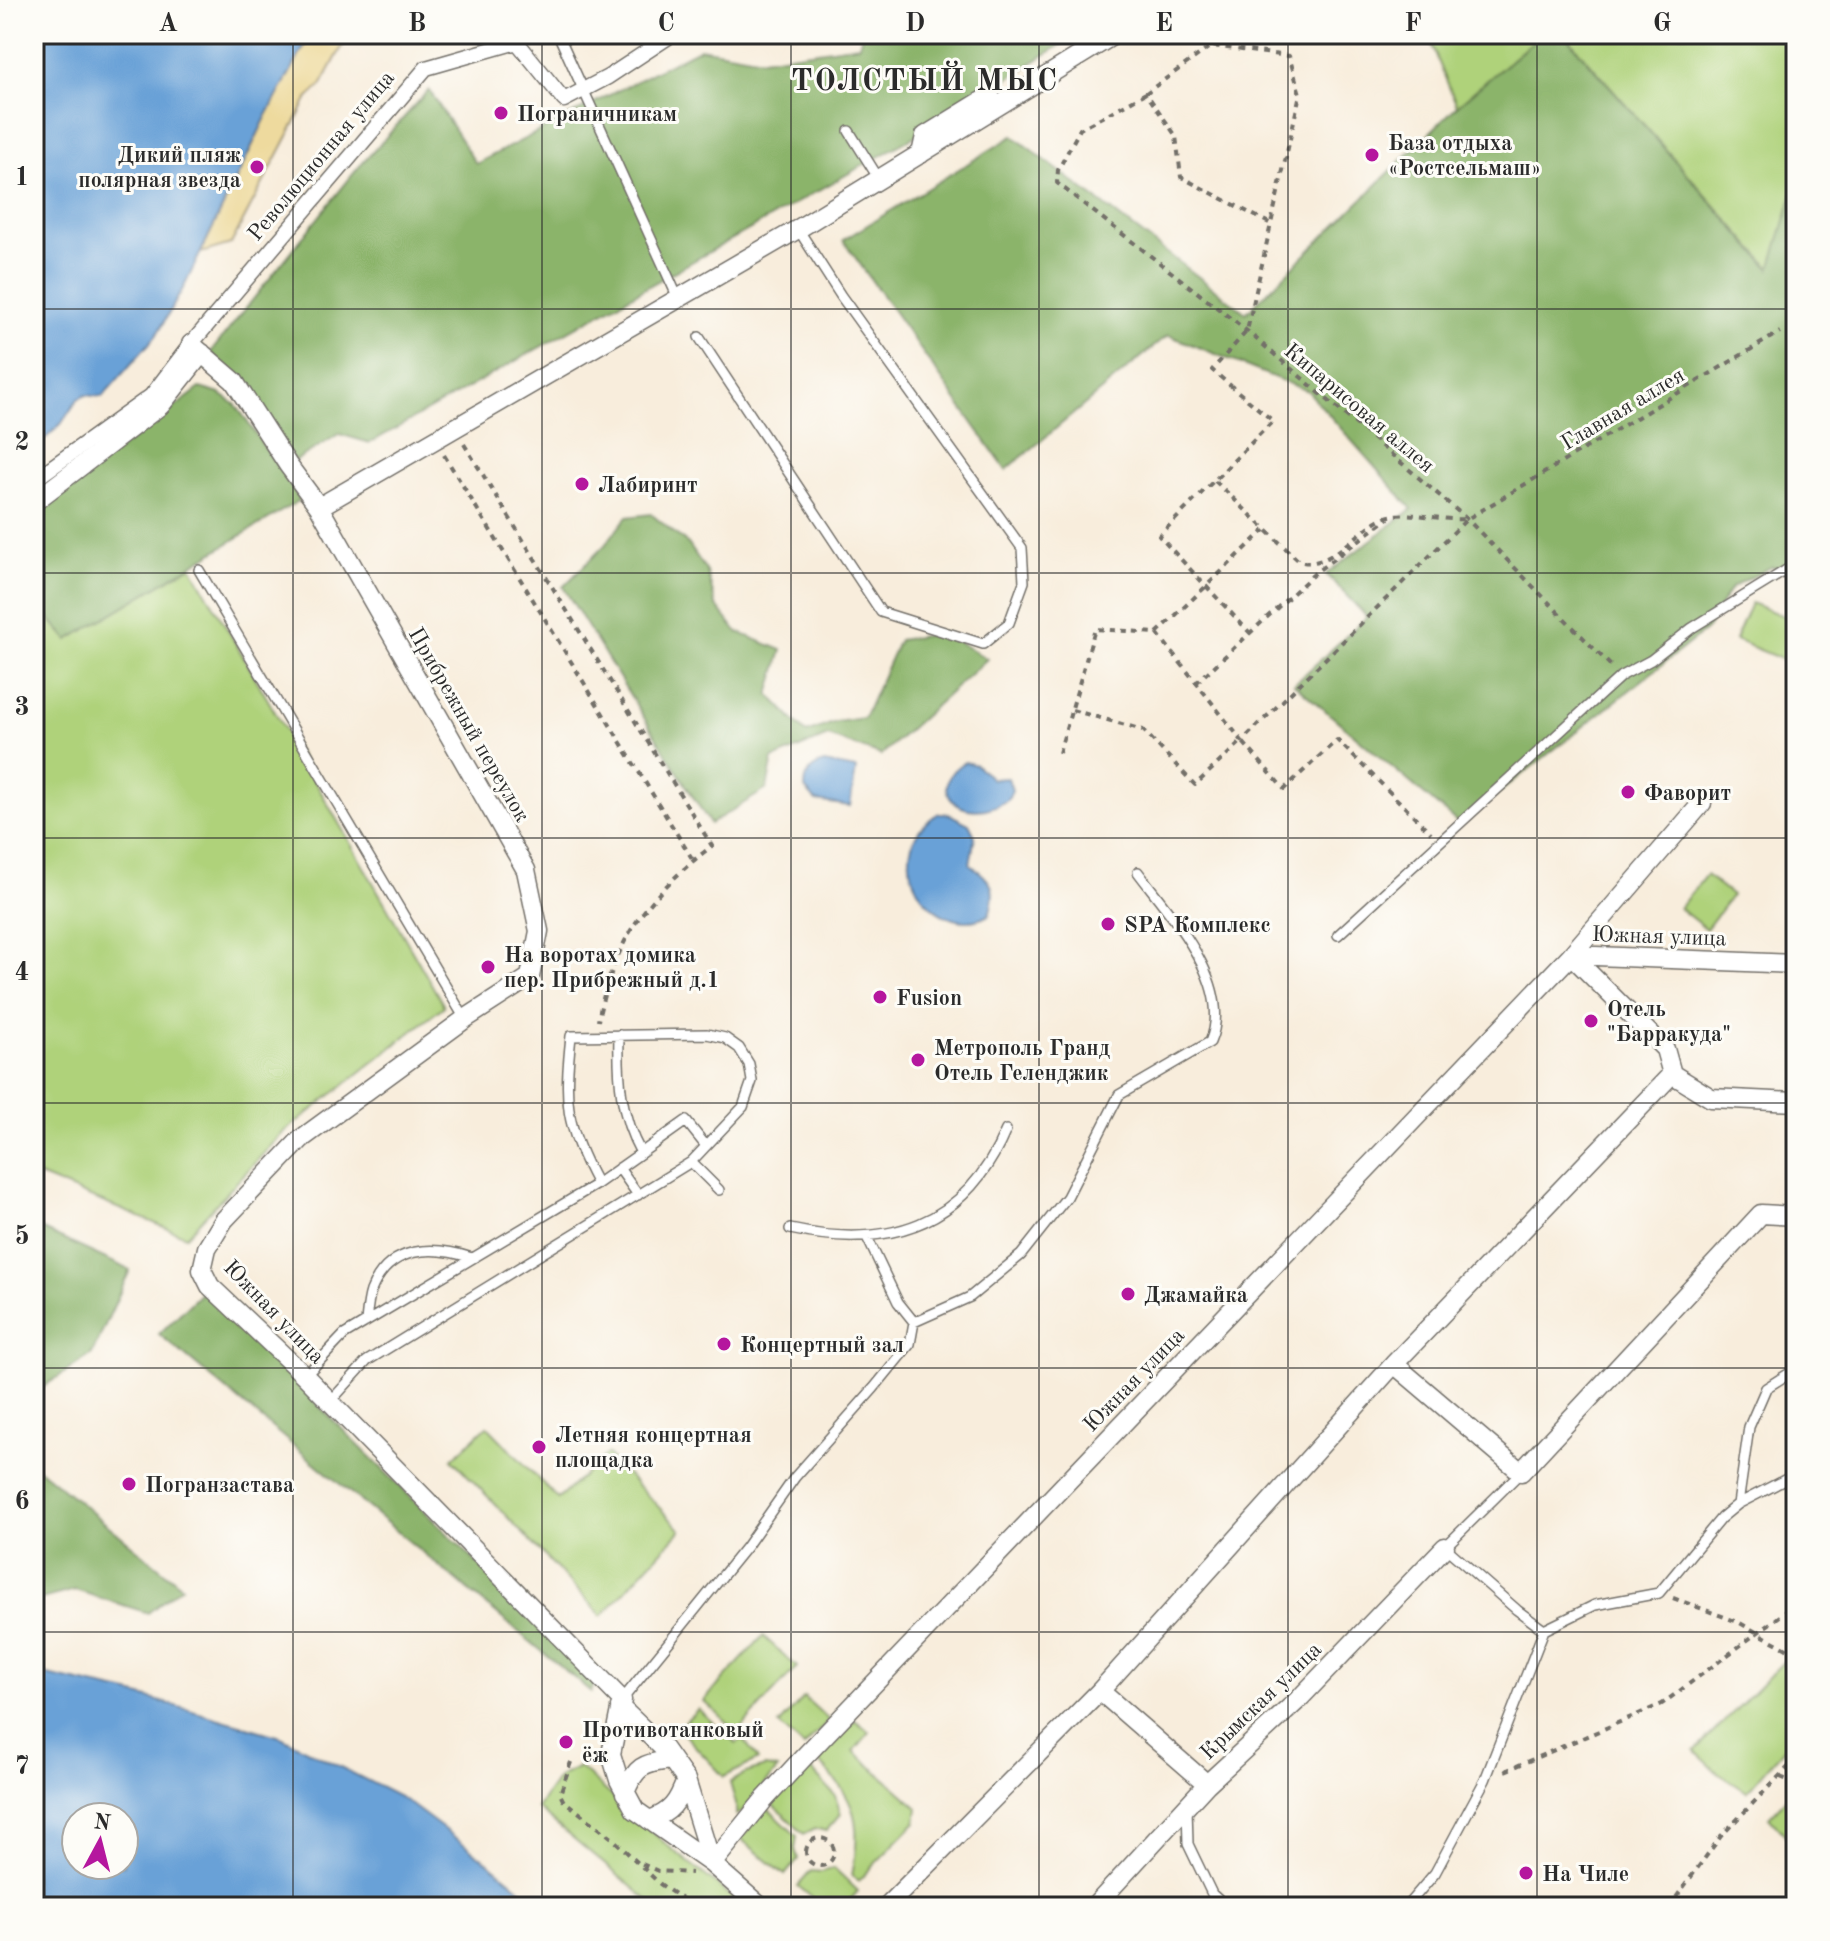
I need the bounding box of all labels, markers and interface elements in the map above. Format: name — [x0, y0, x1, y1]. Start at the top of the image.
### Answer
text: A — [158, 11, 178, 37]
text: B — [408, 11, 426, 37]
text: C — [657, 11, 675, 37]
text: D — [905, 11, 925, 37]
text: E — [1155, 11, 1173, 37]
text: F — [1404, 11, 1422, 37]
text: G — [1653, 11, 1671, 37]
district label: ТОЛСТЫЙ МЫС — [791, 60, 1059, 97]
street label: Революционная улица — [244, 67, 399, 246]
marker: Пограничникам — [492, 104, 510, 122]
place label: Пограничникам — [517, 104, 677, 126]
place label: База отдыха «Ростсельмаш» — [1388, 133, 1541, 180]
place label: Дикий пляж полярная звезда — [78, 145, 241, 192]
marker: База отдыха «Ростсельмаш» — [1363, 146, 1381, 164]
marker: Дикий пляж полярная звезда — [248, 158, 266, 176]
text: 1 — [14, 165, 30, 191]
street label: Кипарисовая аллея — [1280, 340, 1438, 477]
street label: Главная аллея — [1557, 364, 1689, 455]
text: 2 — [14, 430, 30, 456]
marker: Лабиринт — [573, 475, 591, 493]
place label: Лабиринт — [598, 475, 698, 497]
street label: Прибрежный переулок — [404, 624, 533, 826]
text: 3 — [14, 695, 30, 721]
marker: Фаворит — [1619, 783, 1637, 801]
place label: Фаворит — [1644, 783, 1731, 805]
marker: SPA Комплекс — [1099, 915, 1117, 933]
place label: SPA Комплекс — [1124, 915, 1271, 937]
street label: Южная улица — [1591, 924, 1727, 950]
place label: На воротах домика пер. Прибрежный д.1 — [504, 945, 719, 992]
marker: На воротах домика пер. Прибрежный д.1 — [479, 958, 497, 976]
text: 4 — [14, 960, 30, 986]
marker: Fusion — [871, 988, 889, 1006]
place label: Fusion — [896, 988, 962, 1010]
place label: Отель "Барракуда" — [1607, 999, 1731, 1046]
marker: Отель "Барракуда" — [1582, 1012, 1600, 1030]
place label: Метрополь Гранд Отель Геленджик — [934, 1038, 1110, 1085]
marker: Метрополь Гранд Отель Геленджик — [909, 1051, 927, 1069]
text: 5 — [14, 1224, 30, 1250]
street label: Южная улица — [219, 1256, 328, 1369]
marker: Джамайка — [1119, 1285, 1137, 1303]
place label: Джамайка — [1144, 1285, 1248, 1307]
street label: Южная улица — [1080, 1324, 1189, 1436]
marker: Концертный зал — [715, 1335, 733, 1353]
place label: Концертный зал — [740, 1335, 904, 1357]
place label: Летняя концертная площадка — [555, 1425, 752, 1472]
marker: Летняя концертная площадка — [530, 1438, 548, 1456]
marker: Погранзастава — [120, 1475, 138, 1493]
place label: Погранзастава — [145, 1475, 294, 1497]
text: 6 — [14, 1489, 30, 1515]
street label: Крымская улица — [1197, 1638, 1326, 1765]
place label: Противотанковый ёж — [582, 1720, 764, 1767]
marker: Противотанковый ёж — [557, 1733, 575, 1751]
text: 7 — [14, 1754, 30, 1780]
north arrow — [60, 1801, 140, 1881]
text: N — [93, 1811, 112, 1835]
marker: На Чиле — [1517, 1864, 1535, 1882]
place label: На Чиле — [1542, 1864, 1629, 1886]

